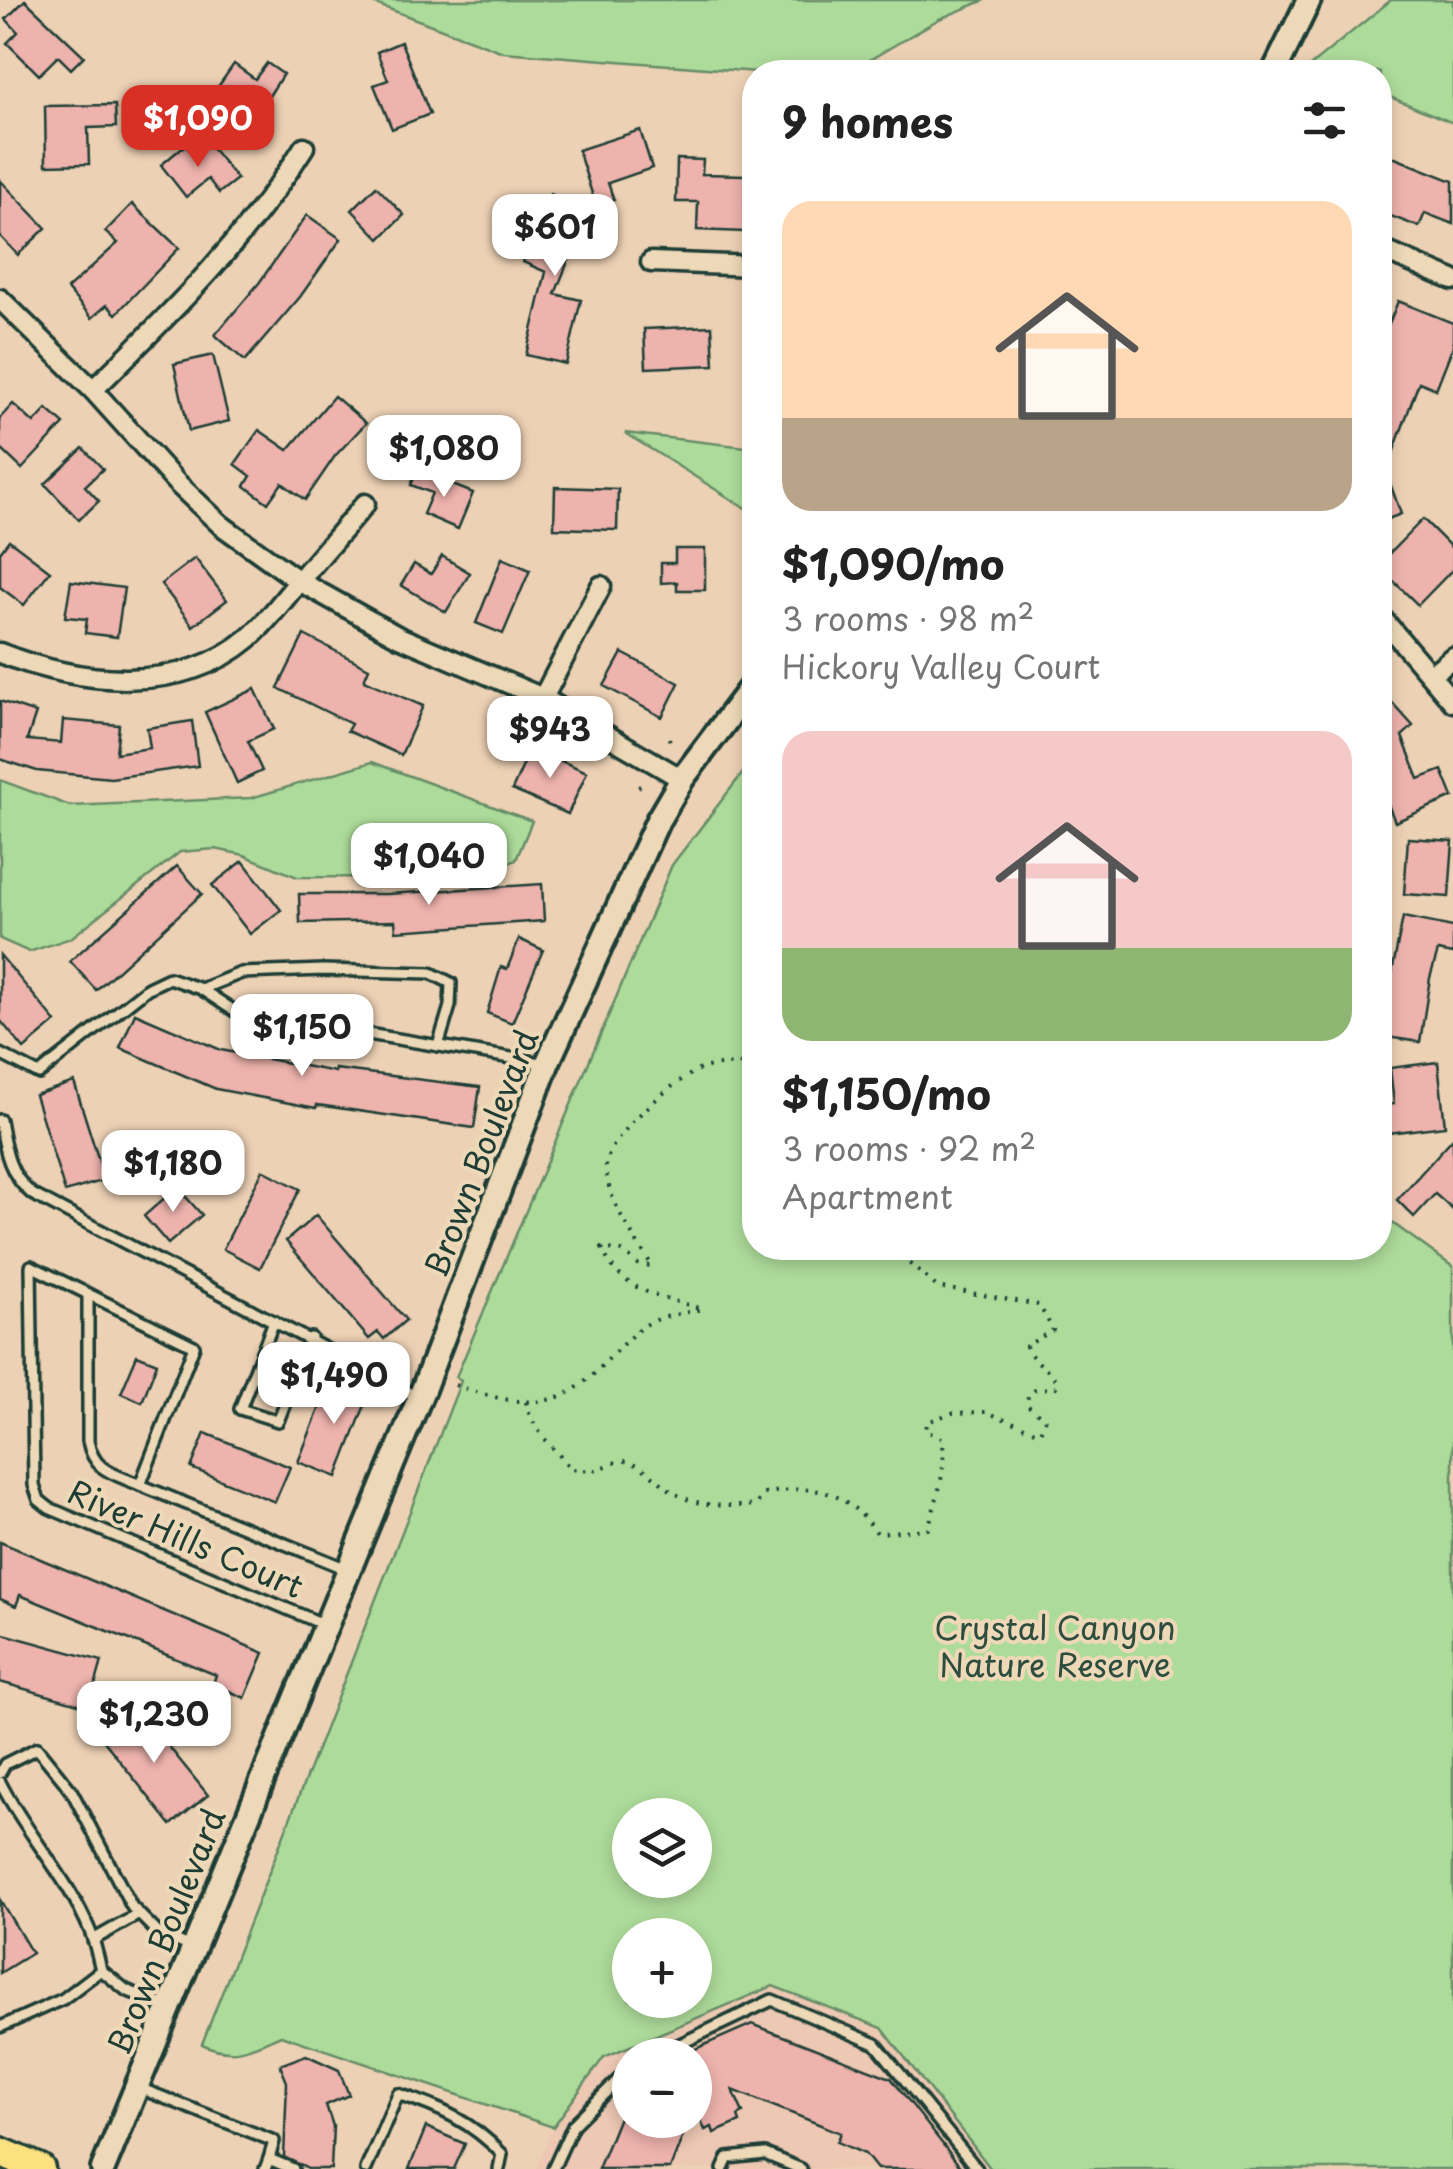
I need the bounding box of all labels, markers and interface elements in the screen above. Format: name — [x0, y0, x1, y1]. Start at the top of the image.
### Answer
pin: $1,090 — [117, 85, 279, 170]
text: 9 homes — [782, 89, 953, 152]
text: $1,090 — [143, 93, 253, 141]
icon: filters — [1297, 93, 1352, 148]
pin: $601 — [496, 194, 614, 279]
text: $601 — [514, 202, 596, 250]
icon: home — [977, 266, 1157, 446]
pin: $1,080 — [363, 415, 525, 500]
text: $1,080 — [389, 423, 499, 471]
text: $1,090/mo — [782, 531, 1004, 594]
text: 3 rooms · 98 m² — [782, 594, 1034, 642]
text: Hickory Valley Court — [782, 642, 1100, 690]
pin: $943 — [491, 696, 609, 781]
text: $943 — [509, 704, 591, 752]
icon: home — [977, 796, 1157, 976]
pin: $1,040 — [348, 823, 510, 908]
text: $1,040 — [373, 831, 485, 879]
pin: $1,150 — [221, 994, 383, 1079]
text: $1,150 — [252, 1002, 352, 1050]
street label: Brown Boulevard — [411, 1022, 549, 1284]
text: $1,150/mo — [782, 1061, 991, 1124]
text: 3 rooms · 92 m² — [782, 1124, 1036, 1172]
pin: $1,180 — [92, 1130, 254, 1215]
text: $1,180 — [124, 1138, 222, 1186]
text: Apartment — [782, 1172, 953, 1220]
pin: $1,490 — [253, 1342, 415, 1427]
text: $1,490 — [280, 1350, 388, 1398]
street label: River Hills Court — [61, 1467, 311, 1609]
park label: Crystal Canyon Nature Reserve — [934, 1603, 1176, 1688]
pin: $1,230 — [73, 1681, 235, 1766]
text: $1,230 — [99, 1689, 209, 1737]
map controls — [612, 1798, 712, 2138]
button: layers — [612, 1798, 712, 1898]
street label: Brown Boulevard — [94, 1801, 236, 2061]
button: + — [612, 1918, 712, 2018]
button: − — [612, 2038, 712, 2138]

